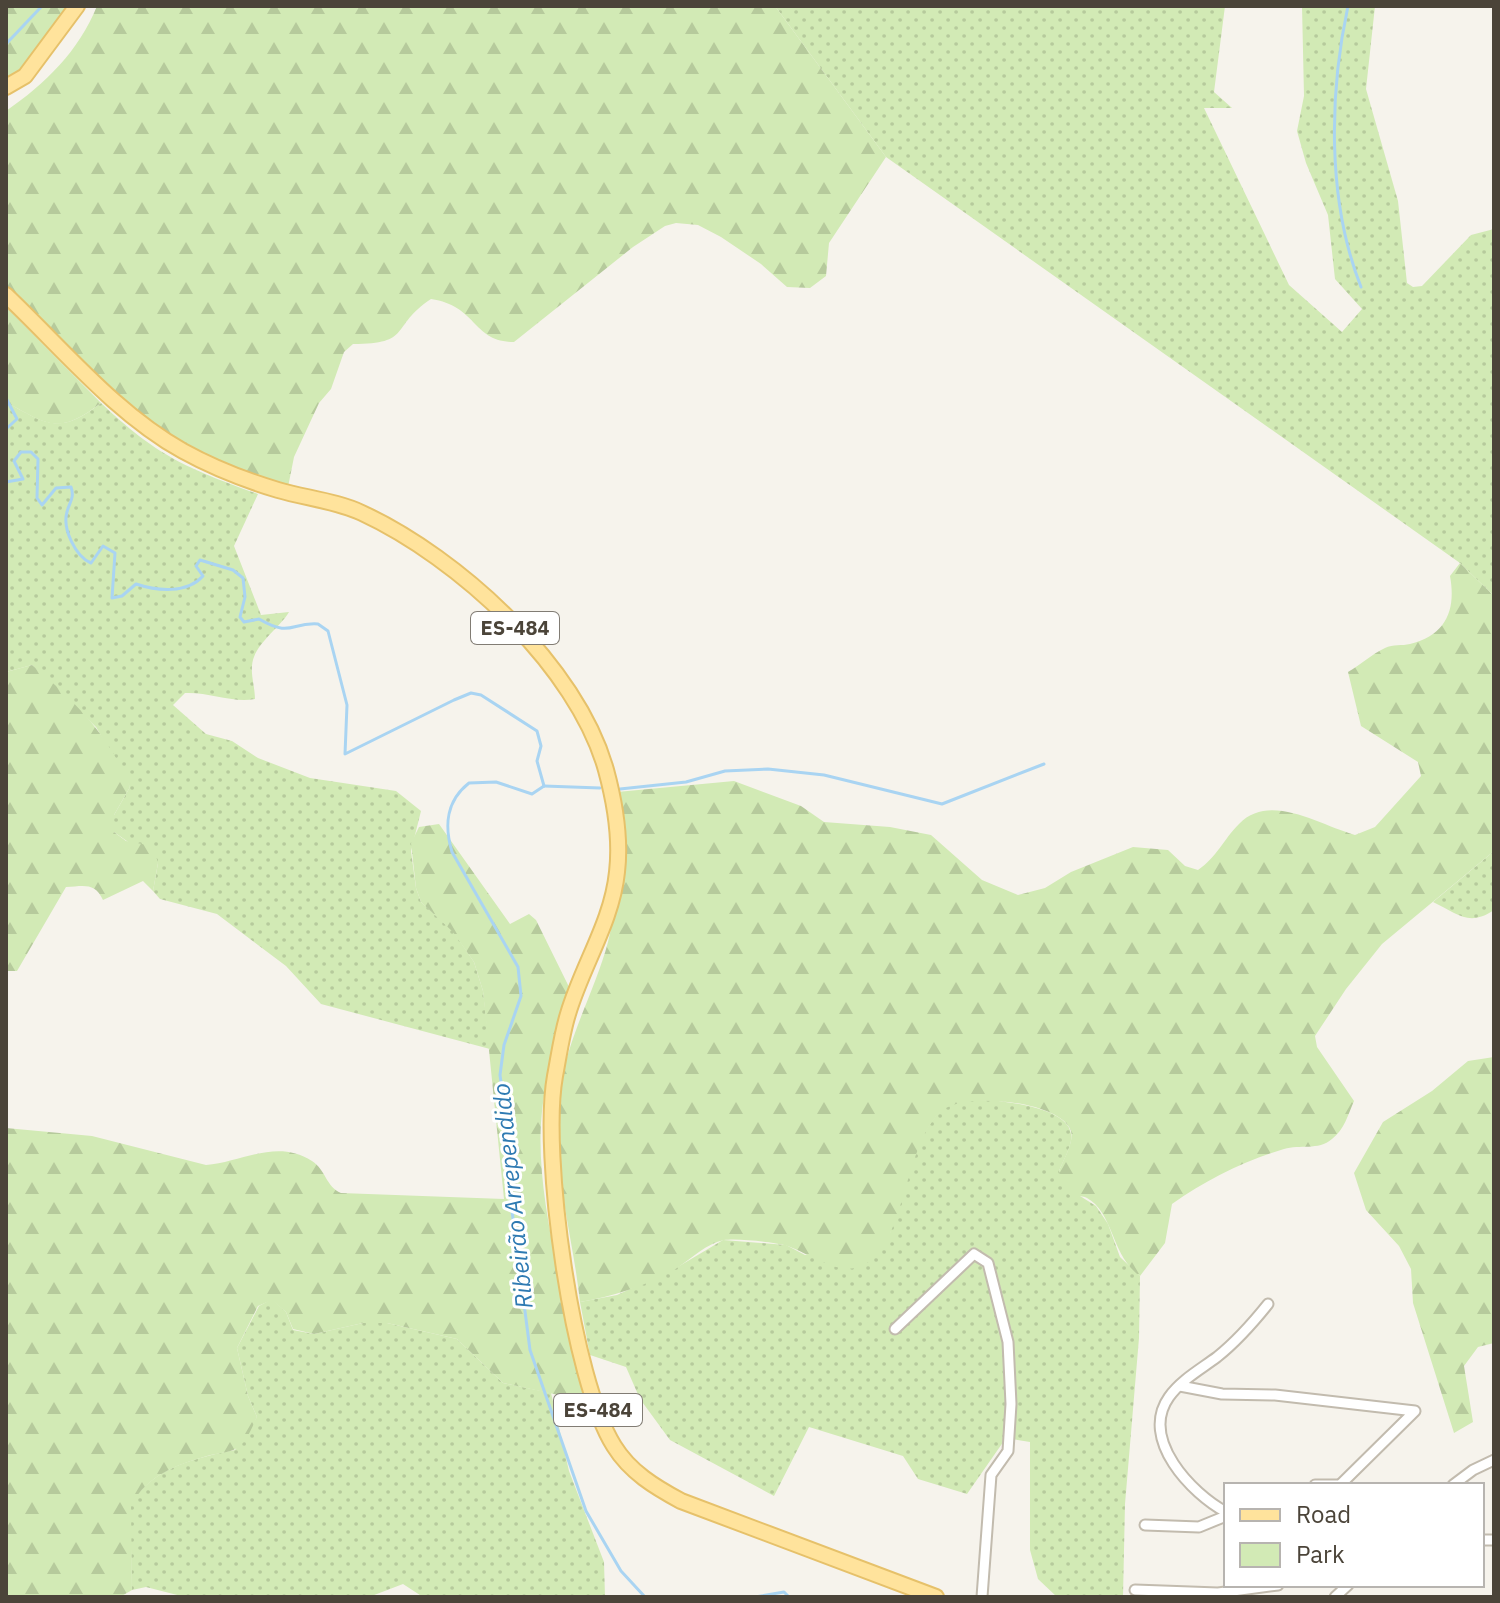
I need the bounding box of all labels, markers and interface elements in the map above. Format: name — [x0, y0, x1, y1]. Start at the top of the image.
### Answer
road number: ES-484 — [471, 612, 559, 644]
water label: Ribeirão Arrependido — [484, 1082, 540, 1310]
road number: ES-484 — [554, 1394, 642, 1426]
legend — [1224, 1483, 1484, 1587]
text: Road — [1296, 1498, 1351, 1530]
text: Park — [1296, 1538, 1345, 1570]

